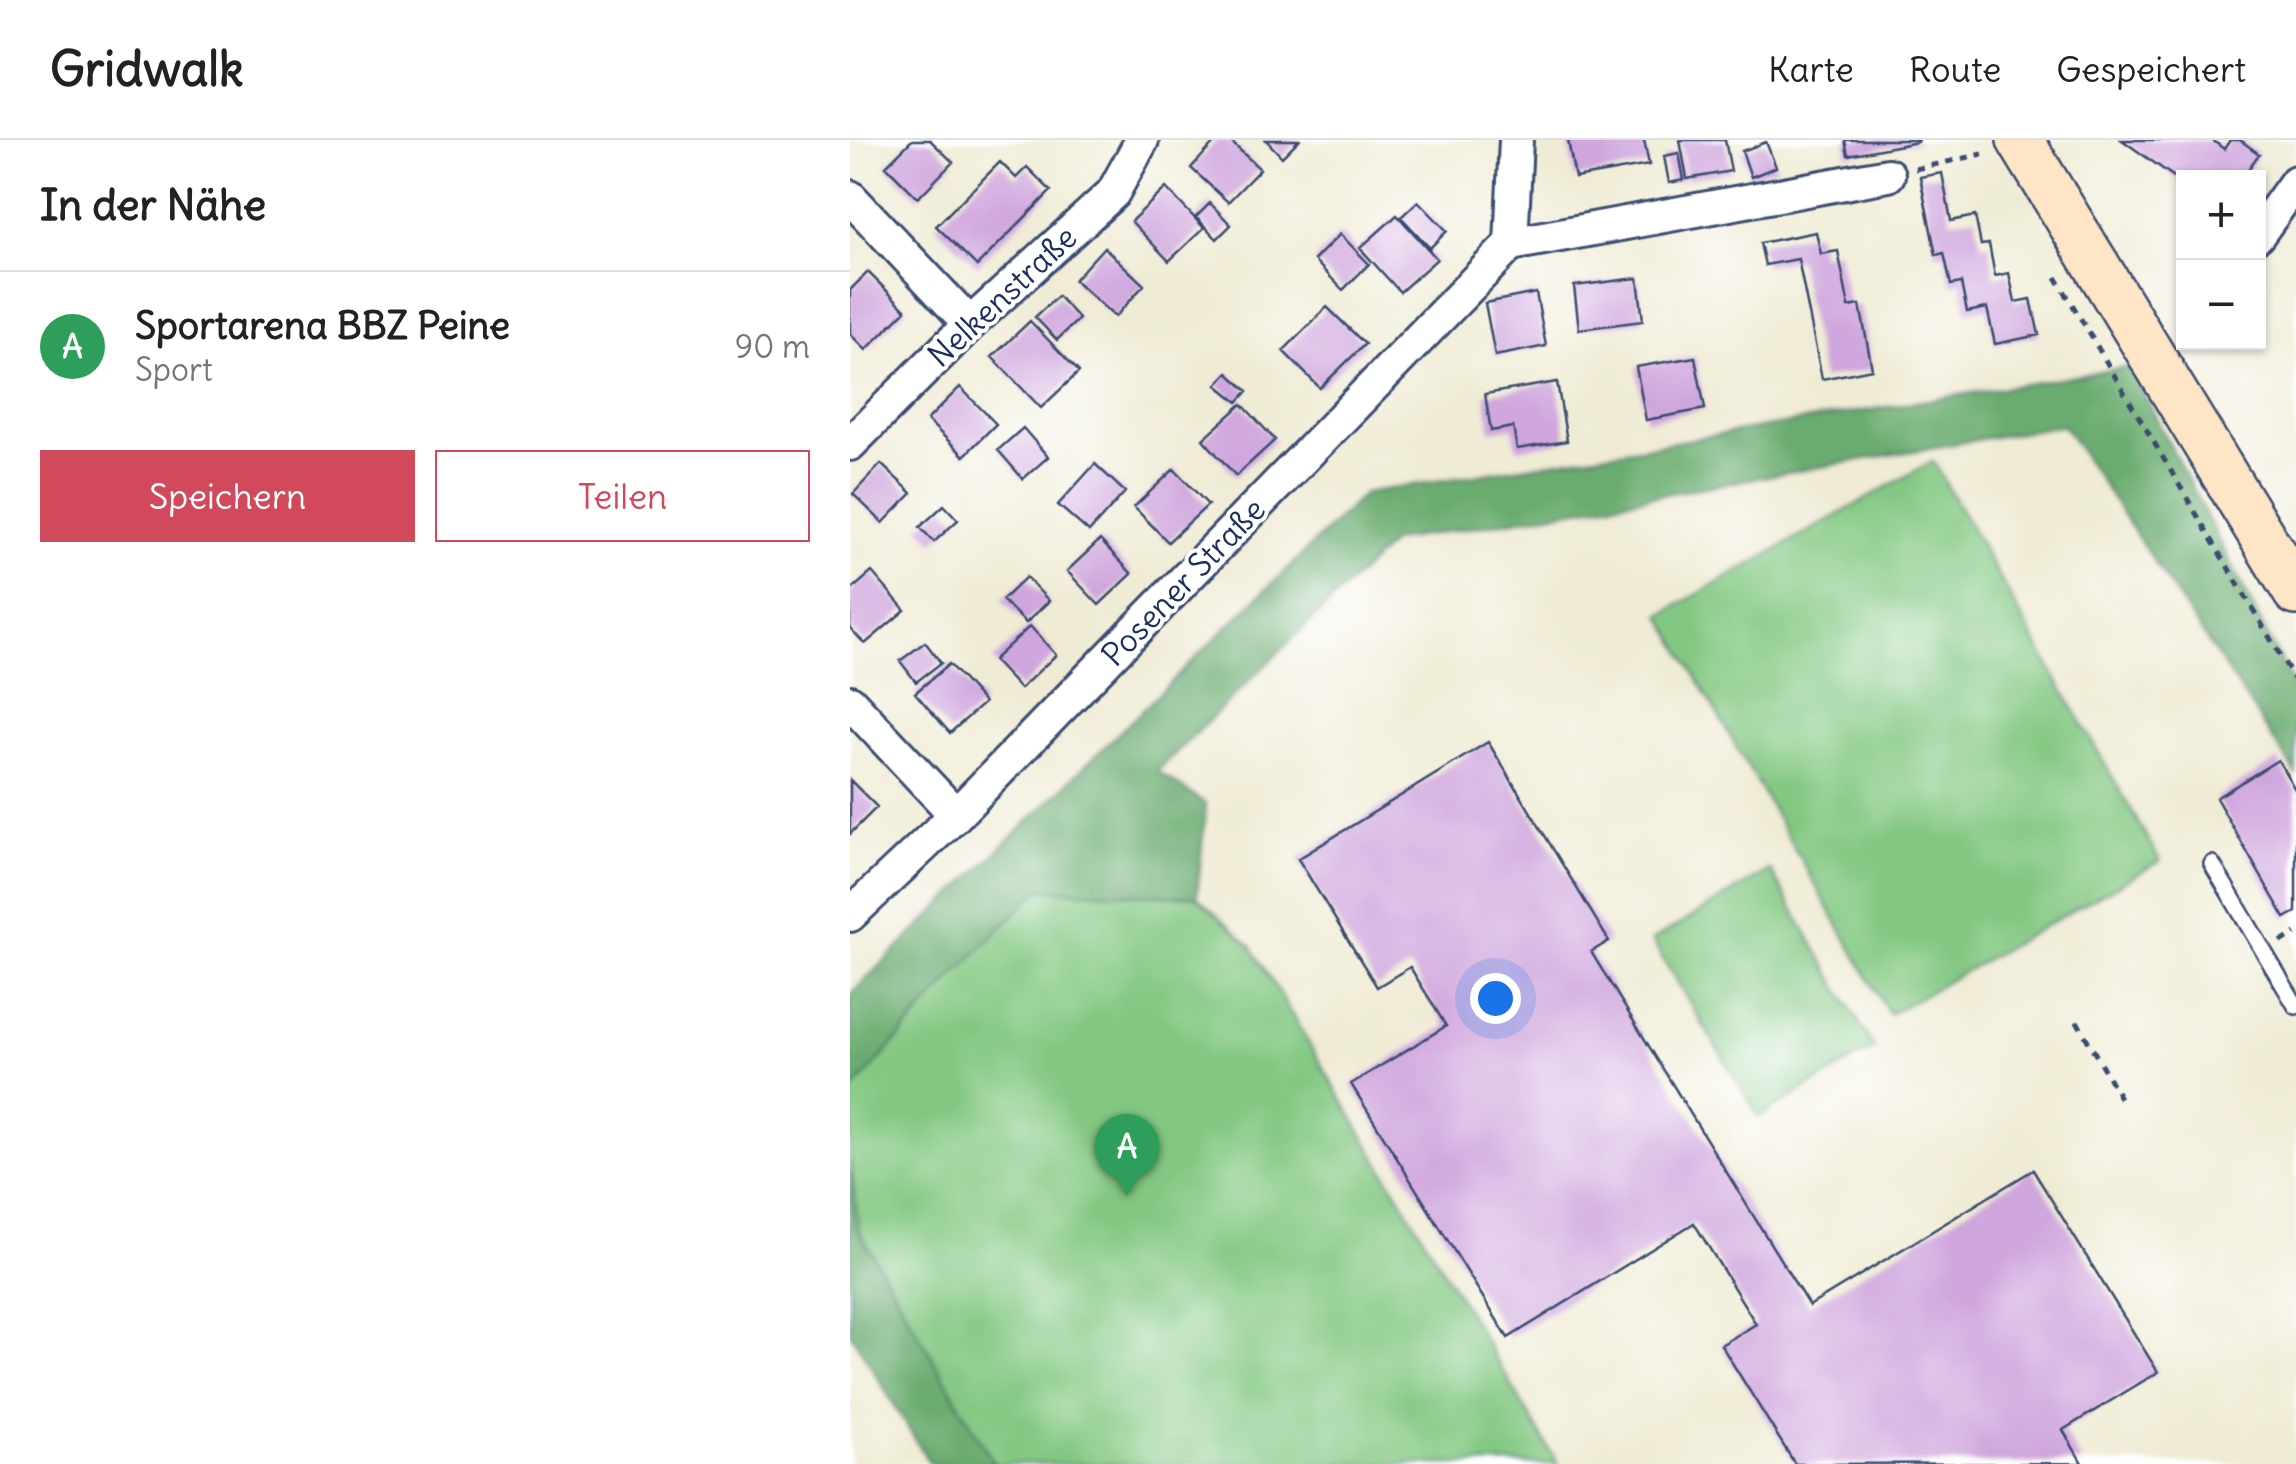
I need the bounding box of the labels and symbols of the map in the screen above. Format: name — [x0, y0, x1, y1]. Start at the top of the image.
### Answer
street label: Nelkenstraße — [919, 217, 1085, 375]
street label: Posener Straße — [1092, 489, 1274, 675]
your location — [1470, 973, 1521, 1024]
pin: A — [1094, 1114, 1160, 1196]

